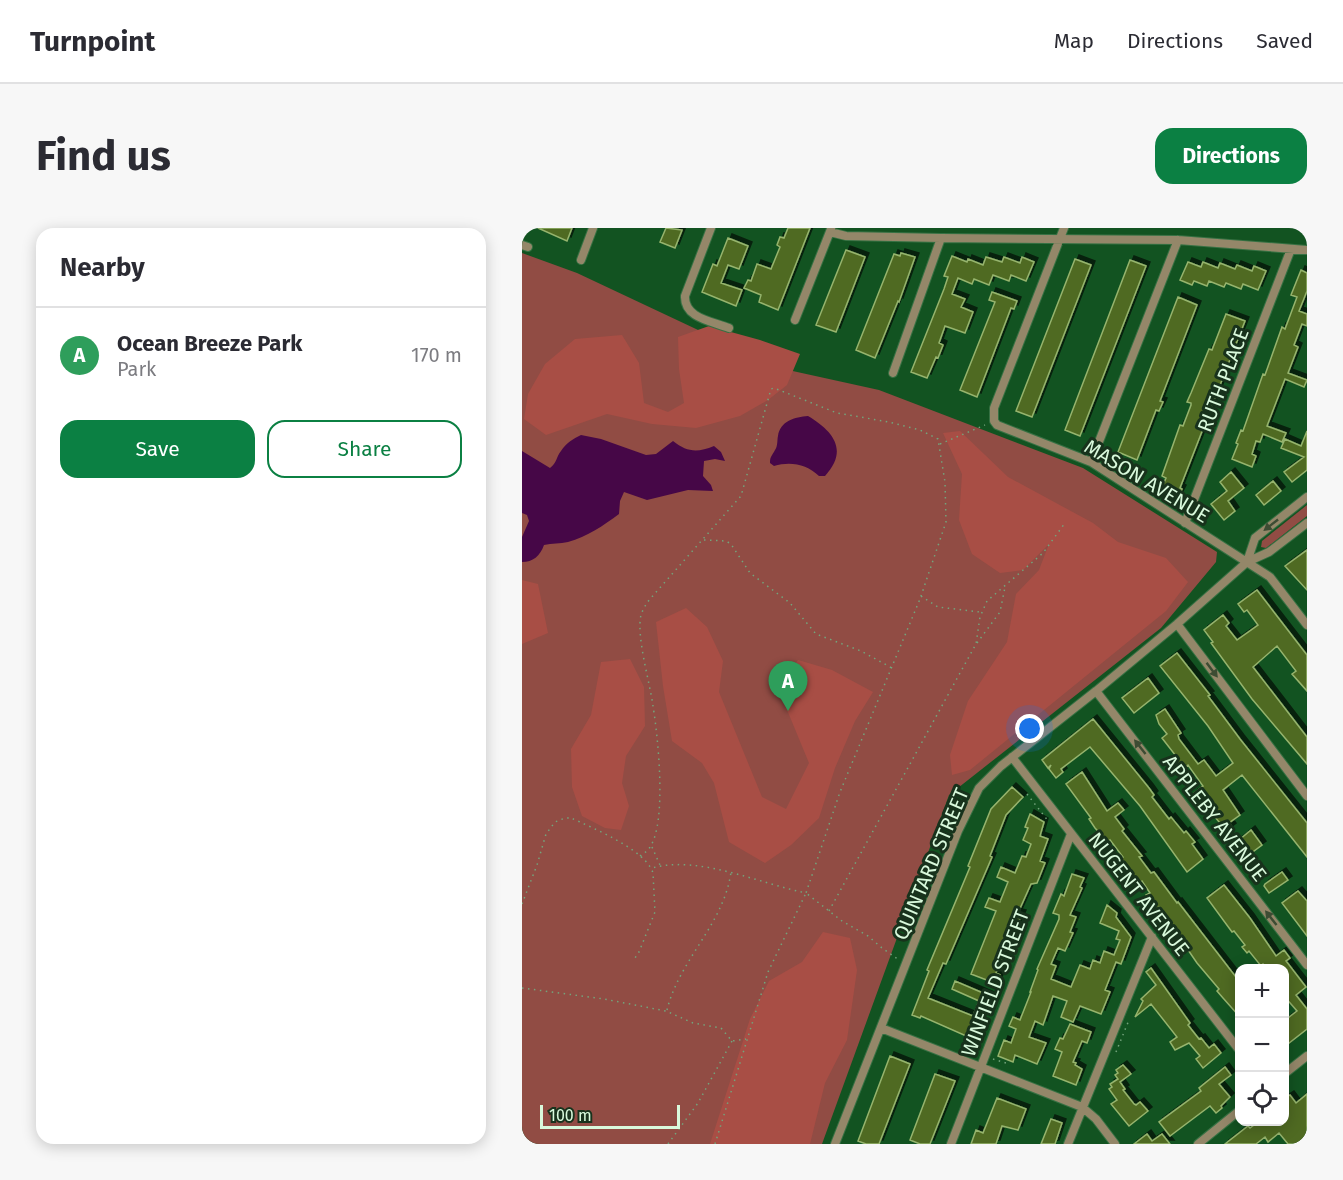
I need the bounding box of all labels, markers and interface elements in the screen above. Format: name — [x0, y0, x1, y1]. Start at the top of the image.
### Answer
text: Turnpoint — [30, 25, 155, 58]
text: Map — [1054, 28, 1094, 54]
text: Directions — [1127, 28, 1223, 54]
text: Saved — [1256, 28, 1313, 54]
button: Directions — [1155, 128, 1307, 184]
text: Find us — [36, 131, 171, 181]
text: Nearby — [60, 252, 145, 283]
street label: RUTH PLACE — [1192, 325, 1254, 435]
text: Ocean Breeze Park — [117, 330, 302, 357]
text: A — [74, 343, 85, 367]
text: 170 m — [411, 343, 462, 367]
text: Park — [117, 357, 156, 381]
button: Save — [60, 420, 255, 478]
button: Share — [267, 420, 462, 478]
street label: MASON AVENUE — [1080, 434, 1214, 528]
one-way arrow — [1263, 519, 1279, 532]
pin: A — [768, 662, 808, 711]
one-way arrow — [1206, 663, 1218, 678]
your location — [1015, 714, 1044, 743]
one-way arrow — [1134, 740, 1146, 755]
street label: APPLEBY AVENUE — [1158, 750, 1272, 886]
street label: QUINTARD STREET — [888, 784, 974, 943]
street label: NUGENT AVENUE — [1083, 827, 1195, 961]
street label: WINFIELD STREET — [956, 906, 1034, 1060]
one-way arrow — [1266, 911, 1278, 926]
map controls — [1235, 964, 1289, 1126]
button: + — [1235, 964, 1289, 1018]
button: − — [1235, 1018, 1289, 1072]
button: locate — [1235, 1072, 1289, 1126]
scale bar — [540, 1102, 680, 1130]
text: 100 m — [549, 1106, 592, 1125]

